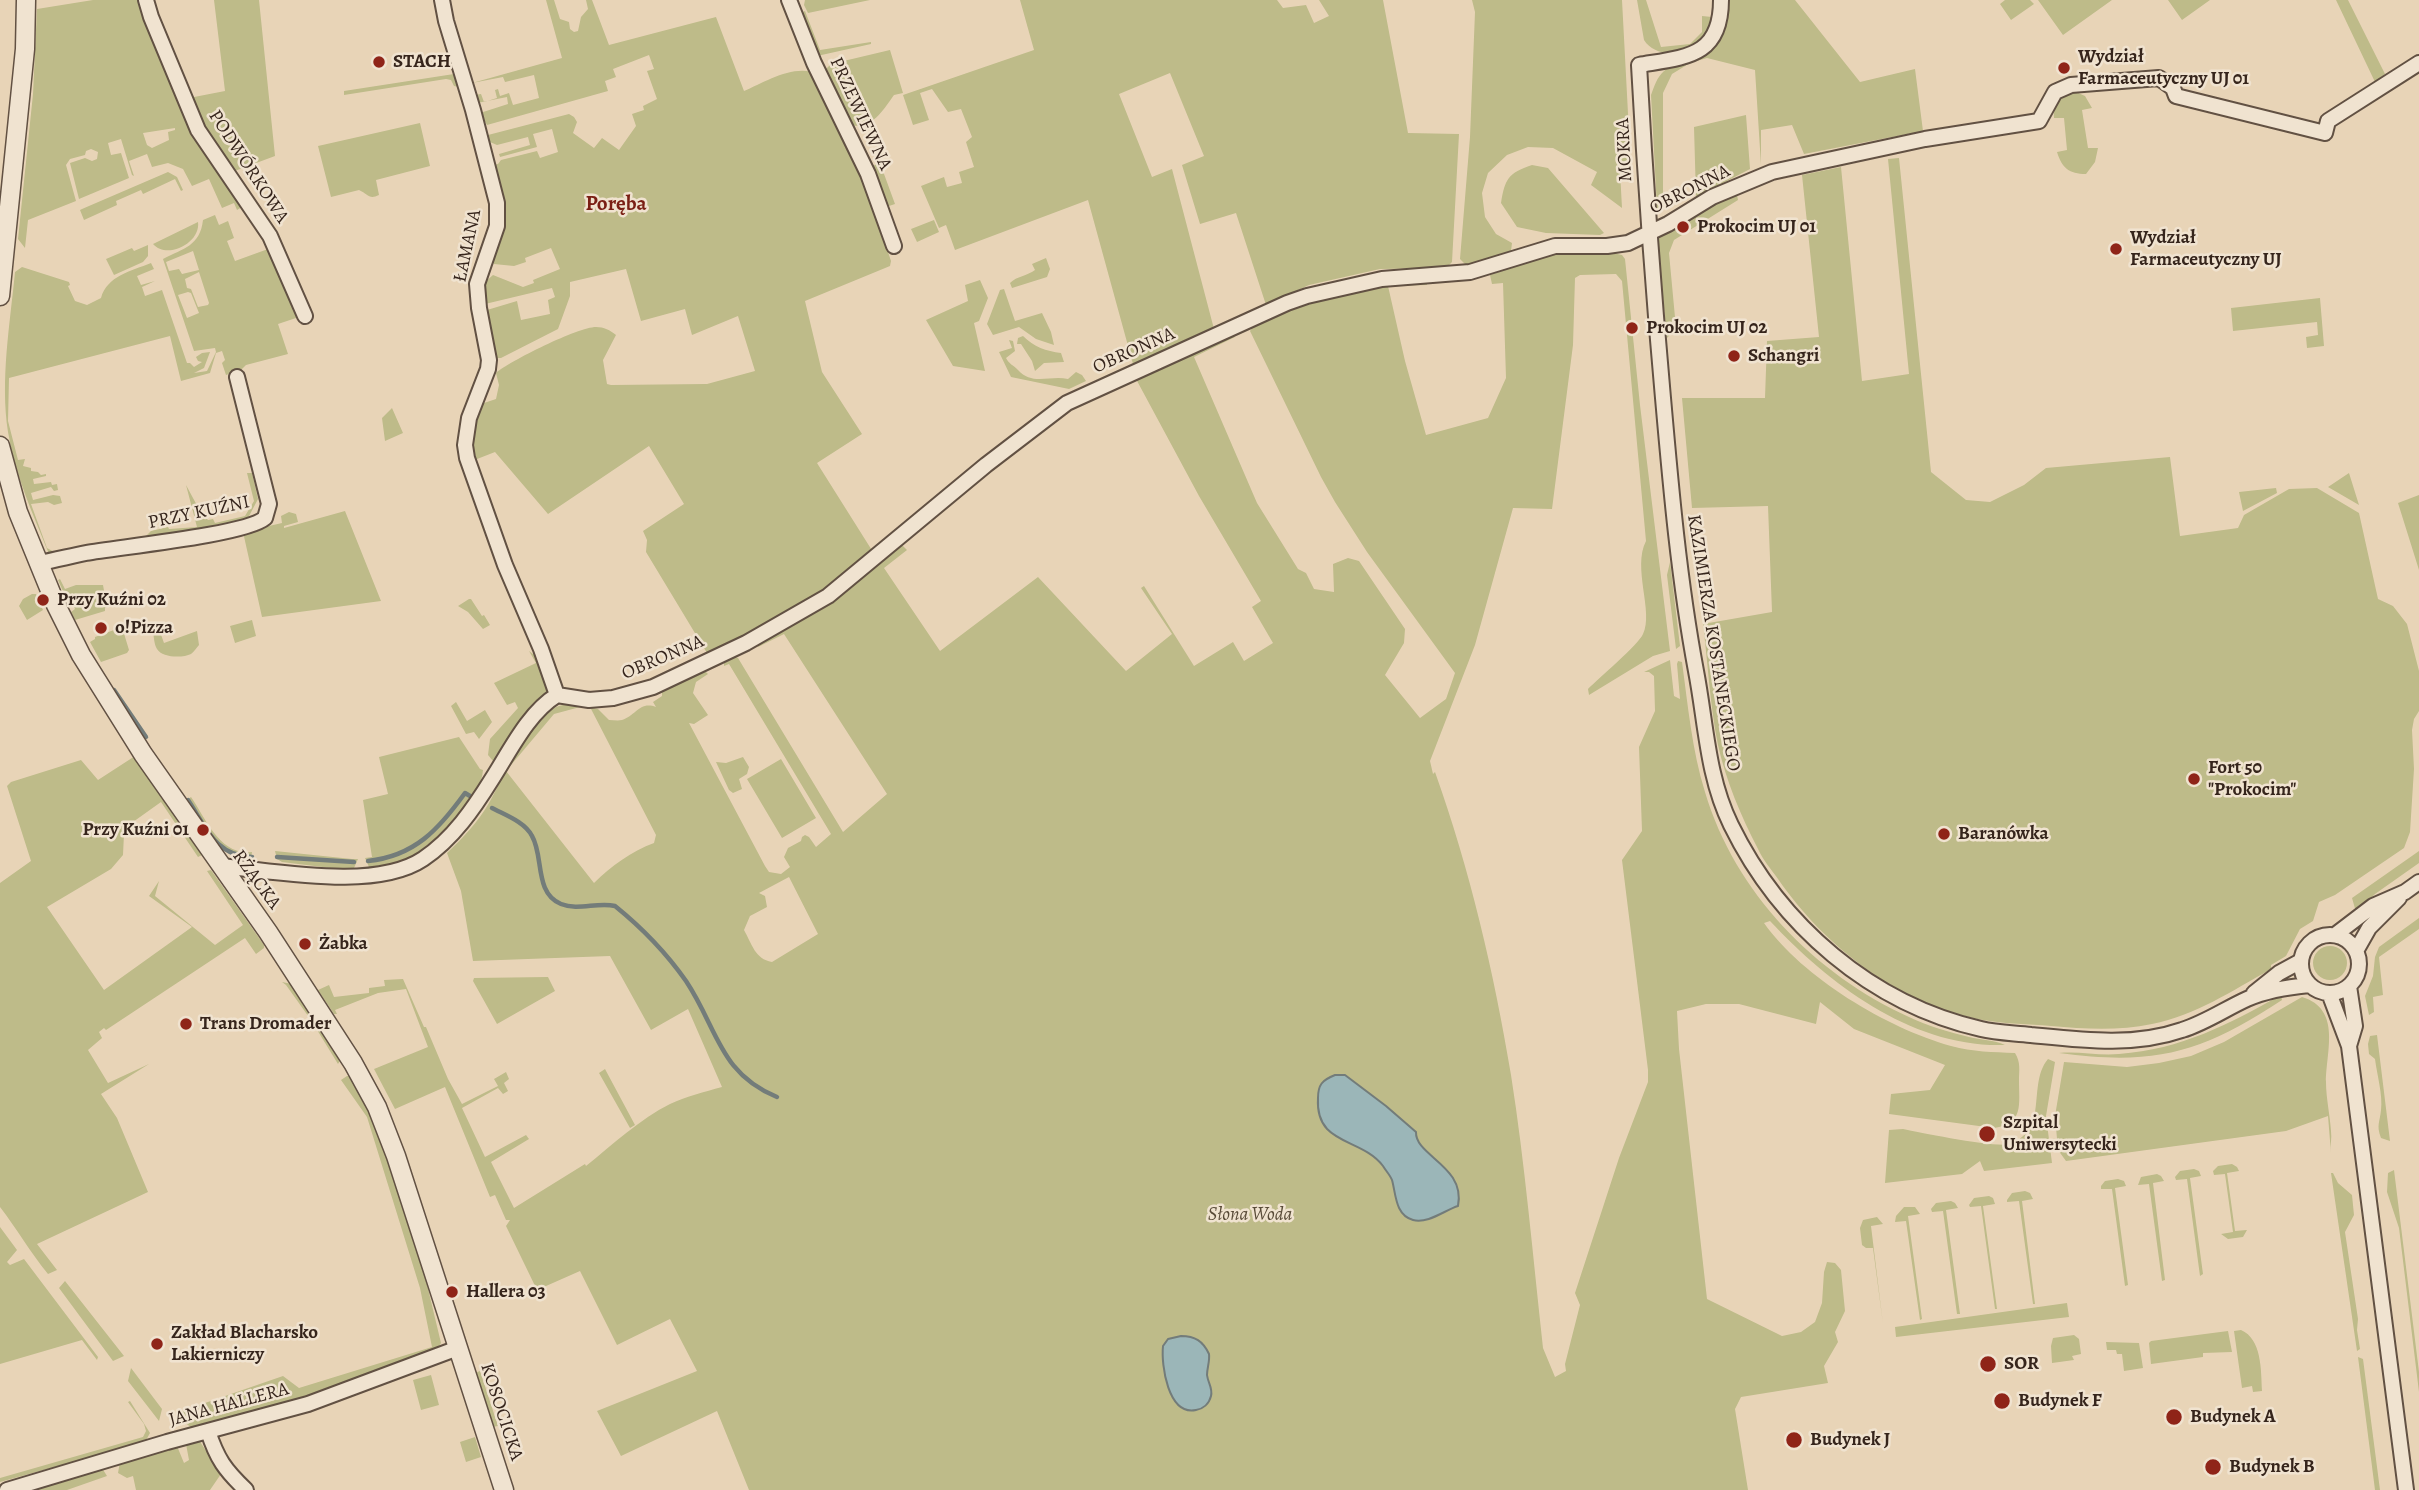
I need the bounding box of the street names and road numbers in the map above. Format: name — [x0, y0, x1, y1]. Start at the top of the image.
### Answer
street label: PRZEWIEWNA — [824, 54, 896, 174]
street label: PODWÓRKOWA — [203, 106, 293, 228]
street label: MOKRA — [1612, 118, 1638, 182]
street label: OBRONNA — [1646, 160, 1734, 220]
street label: ŁAMANA — [449, 208, 487, 284]
street label: OBRONNA — [1089, 323, 1179, 379]
street label: PRZY KUŹNI — [146, 491, 252, 535]
street label: KAZIMIERZA KOSTANECKIEGO — [1681, 513, 1745, 773]
street label: OBRONNA — [618, 630, 708, 686]
street label: RŻĄCKA — [227, 846, 285, 914]
street label: KOSOCICKA — [475, 1360, 527, 1464]
street label: JANA HALLERA — [167, 1378, 291, 1432]

